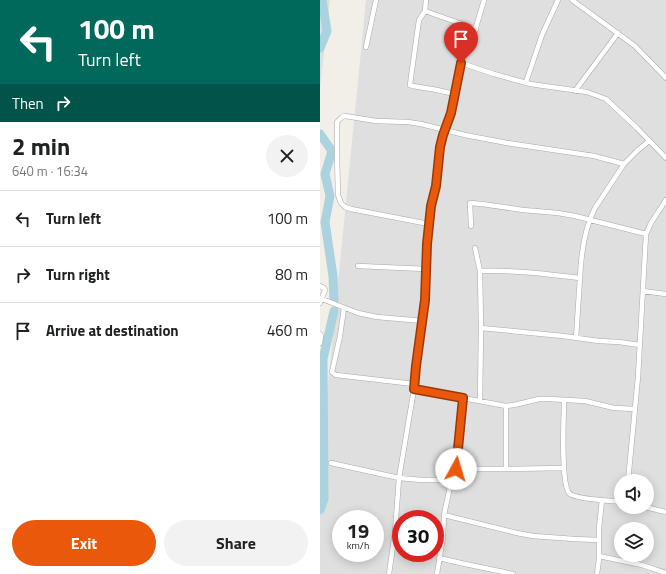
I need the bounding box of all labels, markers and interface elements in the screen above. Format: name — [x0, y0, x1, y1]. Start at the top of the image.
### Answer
text: 100 m — [78, 7, 155, 50]
icon: left — [12, 16, 64, 68]
pin — [444, 22, 478, 63]
icon: arrive — [450, 28, 472, 50]
text: Turn left — [78, 46, 141, 73]
text: Then — [12, 92, 44, 115]
icon: right — [52, 92, 74, 114]
text: 2 min — [12, 128, 70, 164]
button: close — [266, 135, 308, 177]
text: 640 m · 16:34 — [12, 161, 88, 181]
text: Turn left — [46, 207, 101, 230]
text: 100 m — [267, 207, 308, 230]
icon: left — [12, 208, 34, 230]
text: Turn right — [46, 263, 110, 286]
text: 80 m — [275, 263, 308, 286]
icon: right — [12, 264, 34, 286]
text: Arrive at destination — [46, 319, 179, 342]
text: 460 m — [267, 319, 308, 342]
icon: arrive — [12, 320, 34, 342]
position arrow — [435, 448, 477, 490]
map controls — [614, 474, 654, 562]
button: sound — [614, 474, 654, 514]
speed limit sign: 30 — [392, 510, 444, 562]
text: 19 — [347, 515, 369, 546]
button: Exit — [12, 520, 156, 566]
button: Share — [164, 520, 308, 566]
button: layers — [614, 522, 654, 562]
text: km/h — [347, 538, 369, 553]

